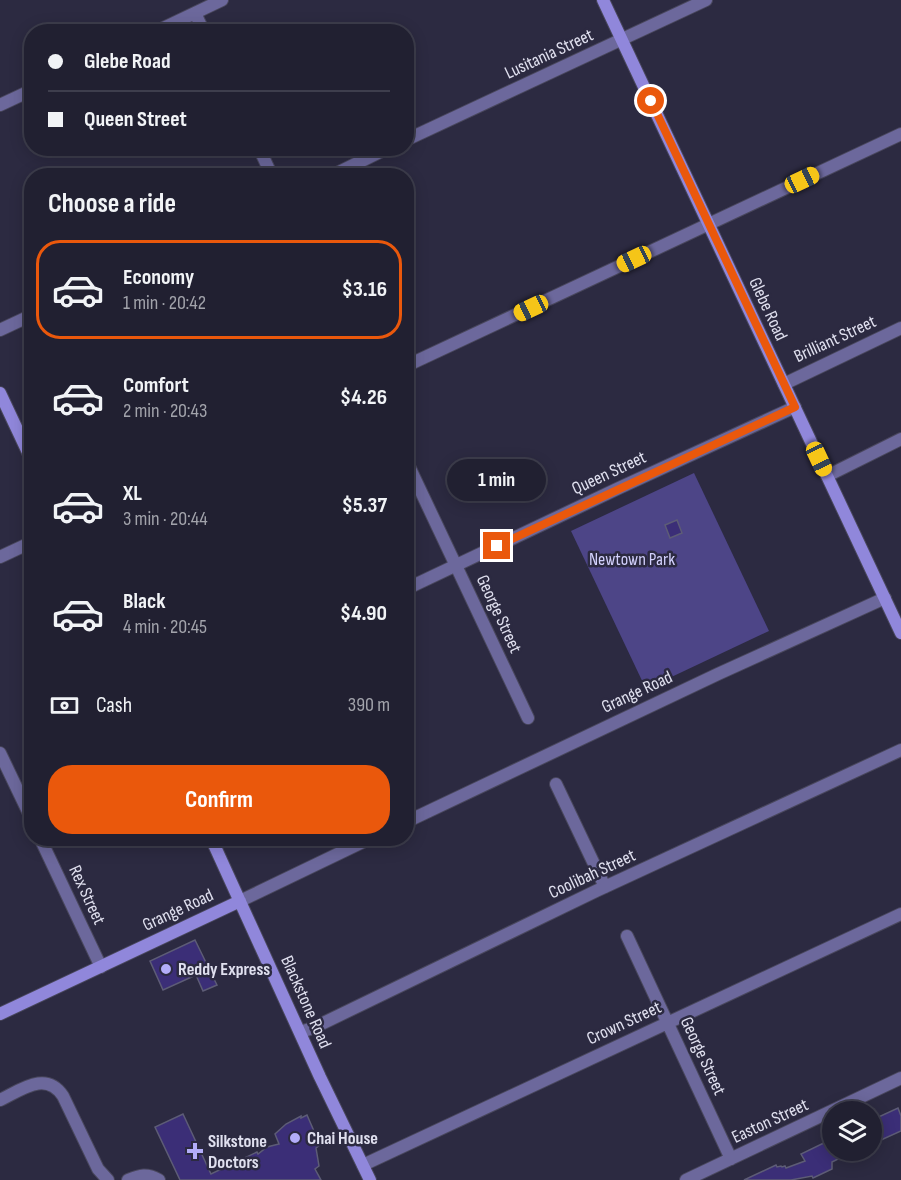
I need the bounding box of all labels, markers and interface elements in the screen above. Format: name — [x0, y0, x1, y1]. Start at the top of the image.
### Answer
street label: Lusitania Street — [501, 24, 597, 84]
text: Glebe Road — [84, 48, 171, 75]
route start — [637, 87, 664, 114]
text: Queen Street — [84, 106, 187, 133]
car — [782, 164, 822, 196]
text: Choose a ride — [48, 188, 176, 220]
car — [614, 243, 654, 275]
icon: car — [51, 263, 105, 317]
text: Economy — [123, 264, 194, 291]
street label: Glebe Road — [744, 274, 792, 344]
text: $3.16 — [342, 276, 387, 303]
text: 1 min · 20:42 — [123, 291, 206, 315]
car — [511, 292, 551, 324]
street label: Brilliant Street — [791, 311, 880, 367]
icon: car — [51, 371, 105, 425]
text: Comfort — [123, 372, 189, 399]
text: $4.26 — [340, 384, 387, 411]
text: 2 min · 20:43 — [123, 399, 207, 423]
car — [803, 439, 835, 479]
street label: Queen Street — [569, 446, 650, 499]
callout: 1 min — [448, 459, 546, 501]
text: 1 min — [478, 468, 515, 492]
icon: car — [51, 479, 105, 533]
text: XL — [123, 480, 142, 507]
text: $5.37 — [342, 492, 387, 519]
text: 3 min · 20:44 — [123, 507, 208, 531]
route end — [483, 532, 510, 559]
park label: Newtown Park — [589, 549, 675, 570]
street label: George Street — [472, 572, 526, 657]
icon: car — [51, 587, 105, 641]
text: Black — [123, 588, 165, 615]
text: $4.90 — [340, 600, 387, 627]
text: 4 min · 20:45 — [123, 615, 207, 639]
street label: Grange Road — [598, 666, 676, 718]
icon: cash — [48, 689, 81, 722]
text: Cash — [96, 692, 132, 719]
text: 390 m — [348, 693, 390, 717]
button: Confirm — [48, 765, 390, 834]
street label: Coolibah Street — [545, 845, 639, 903]
street label: Rex Street — [64, 862, 110, 928]
street label: Grange Road — [139, 884, 217, 936]
street label: Blackstone Road — [276, 952, 336, 1052]
place label: Reddy Express — [178, 959, 270, 980]
marker: Reddy Express — [159, 962, 173, 976]
street label: Crown Street — [584, 996, 665, 1049]
street label: George Street — [676, 1014, 730, 1099]
street label: Easton Street — [728, 1094, 812, 1148]
map controls — [822, 1101, 882, 1161]
button: layers — [822, 1101, 882, 1161]
place label: Chai House — [307, 1128, 378, 1149]
place label: Silkstone Doctors — [208, 1131, 267, 1173]
marker: Chai House — [288, 1131, 302, 1145]
marker: Silkstone Doctors — [186, 1142, 204, 1160]

